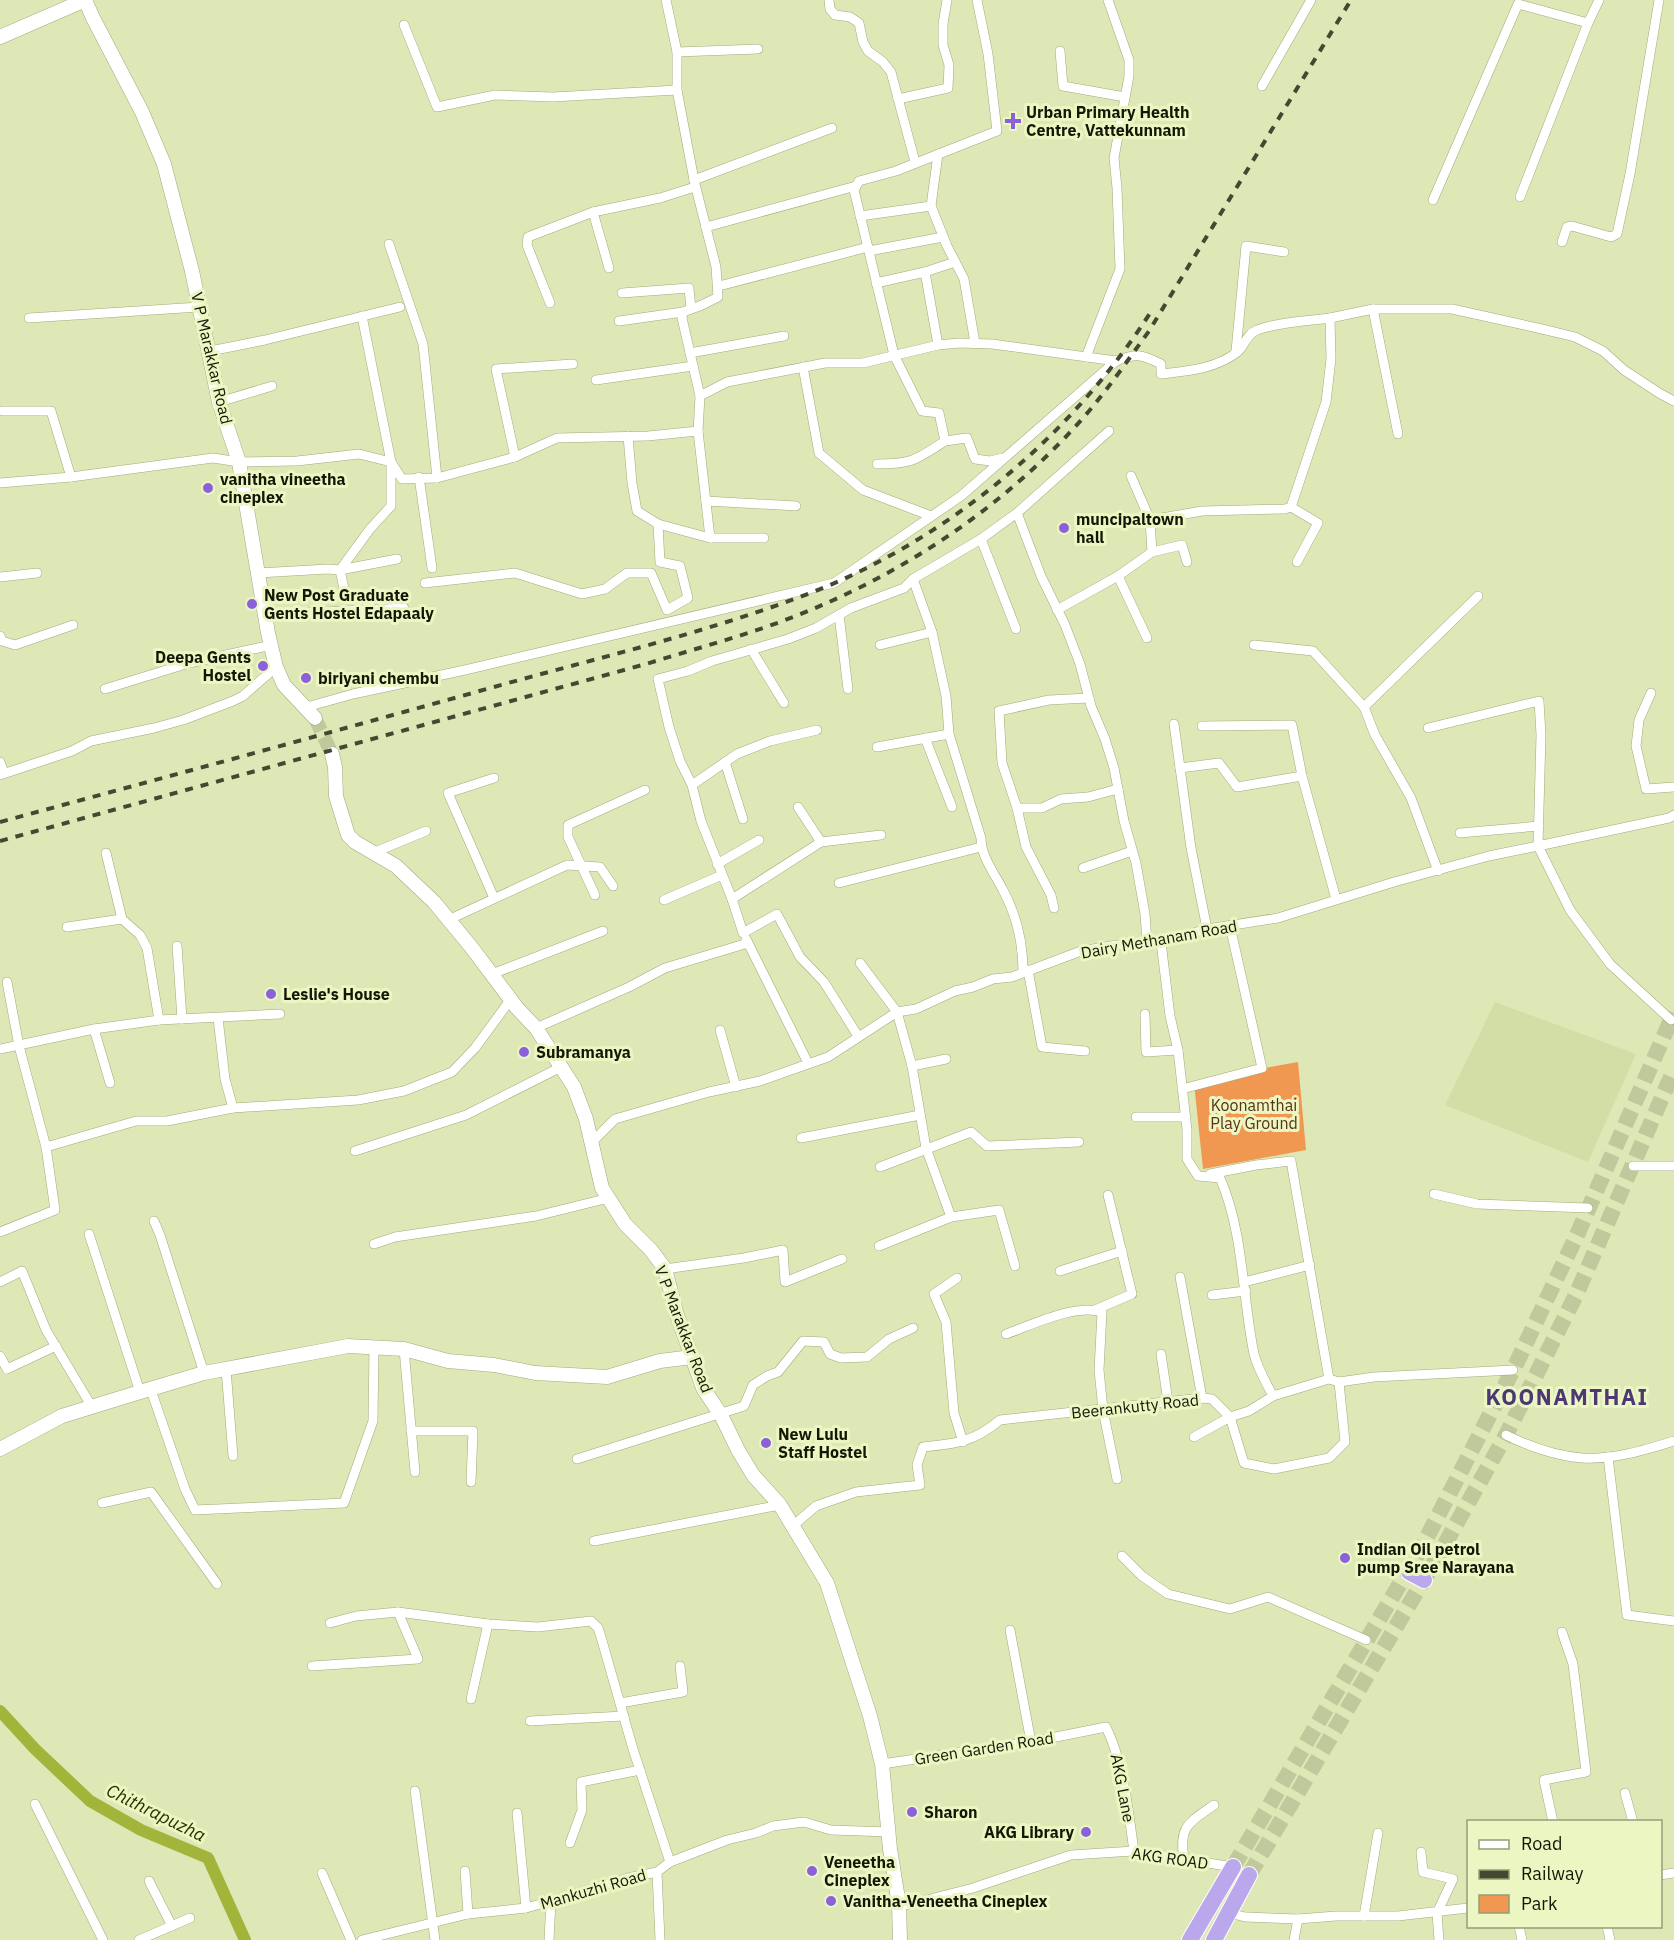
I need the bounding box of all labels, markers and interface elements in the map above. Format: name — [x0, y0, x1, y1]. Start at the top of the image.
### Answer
place label: Urban Primary Health Centre, Vattekunnam — [1026, 102, 1190, 140]
marker: Urban Primary Health Centre, Vattekunnam — [1004, 112, 1022, 130]
street label: V P Marakkar Road — [187, 290, 237, 426]
place label: vanitha vineetha cineplex — [220, 469, 346, 507]
marker: vanitha vineetha cineplex — [201, 481, 215, 495]
place label: muncipaltown hall — [1076, 509, 1184, 547]
marker: muncipaltown hall — [1057, 521, 1071, 535]
place label: New Post Graduate Gents Hostel Edapaaly — [264, 585, 434, 623]
marker: New Post Graduate Gents Hostel Edapaaly — [245, 597, 259, 611]
place label: Deepa Gents Hostel — [155, 647, 251, 685]
marker: Deepa Gents Hostel — [256, 659, 270, 673]
place label: biriyani chembu — [318, 668, 439, 688]
marker: biriyani chembu — [299, 671, 313, 685]
street label: Dairy Methanam Road — [1079, 915, 1239, 963]
place label: Leslie's House — [283, 984, 390, 1004]
marker: Leslie's House — [264, 987, 278, 1001]
place label: Subramanya — [536, 1042, 631, 1062]
marker: Subramanya — [517, 1045, 531, 1059]
park label: Koonamthai Play Ground — [1210, 1095, 1298, 1133]
street label: V P Marakkar Road — [651, 1263, 717, 1395]
district label: KOONAMTHAI — [1485, 1382, 1649, 1411]
street label: Beerankutty Road — [1070, 1389, 1200, 1423]
place label: New Lulu Staff Hostel — [778, 1424, 867, 1462]
marker: New Lulu Staff Hostel — [759, 1436, 773, 1450]
place label: Indian Oil petrol pump Sree Narayana — [1357, 1539, 1514, 1577]
marker: Indian Oil petrol pump Sree Narayana — [1338, 1551, 1352, 1565]
street label: Green Garden Road — [913, 1727, 1055, 1769]
street label: AKG Lane — [1107, 1752, 1139, 1824]
water label: Chithrapuzha — [103, 1779, 210, 1847]
place label: Sharon — [924, 1802, 978, 1822]
marker: Sharon — [905, 1805, 919, 1819]
legend — [1467, 1820, 1662, 1928]
place label: AKG Library — [984, 1822, 1074, 1842]
marker: AKG Library — [1079, 1825, 1093, 1839]
text: Road — [1521, 1832, 1562, 1855]
street label: AKG ROAD — [1130, 1843, 1210, 1873]
place label: Veneetha Cineplex — [824, 1852, 895, 1890]
text: Railway — [1521, 1862, 1583, 1885]
street label: Mankuzhi Road — [538, 1864, 648, 1914]
marker: Veneetha Cineplex — [805, 1864, 819, 1878]
place label: Vanitha-Veneetha Cineplex — [843, 1891, 1047, 1911]
text: Park — [1521, 1892, 1558, 1915]
marker: Vanitha-Veneetha Cineplex — [824, 1894, 838, 1908]

